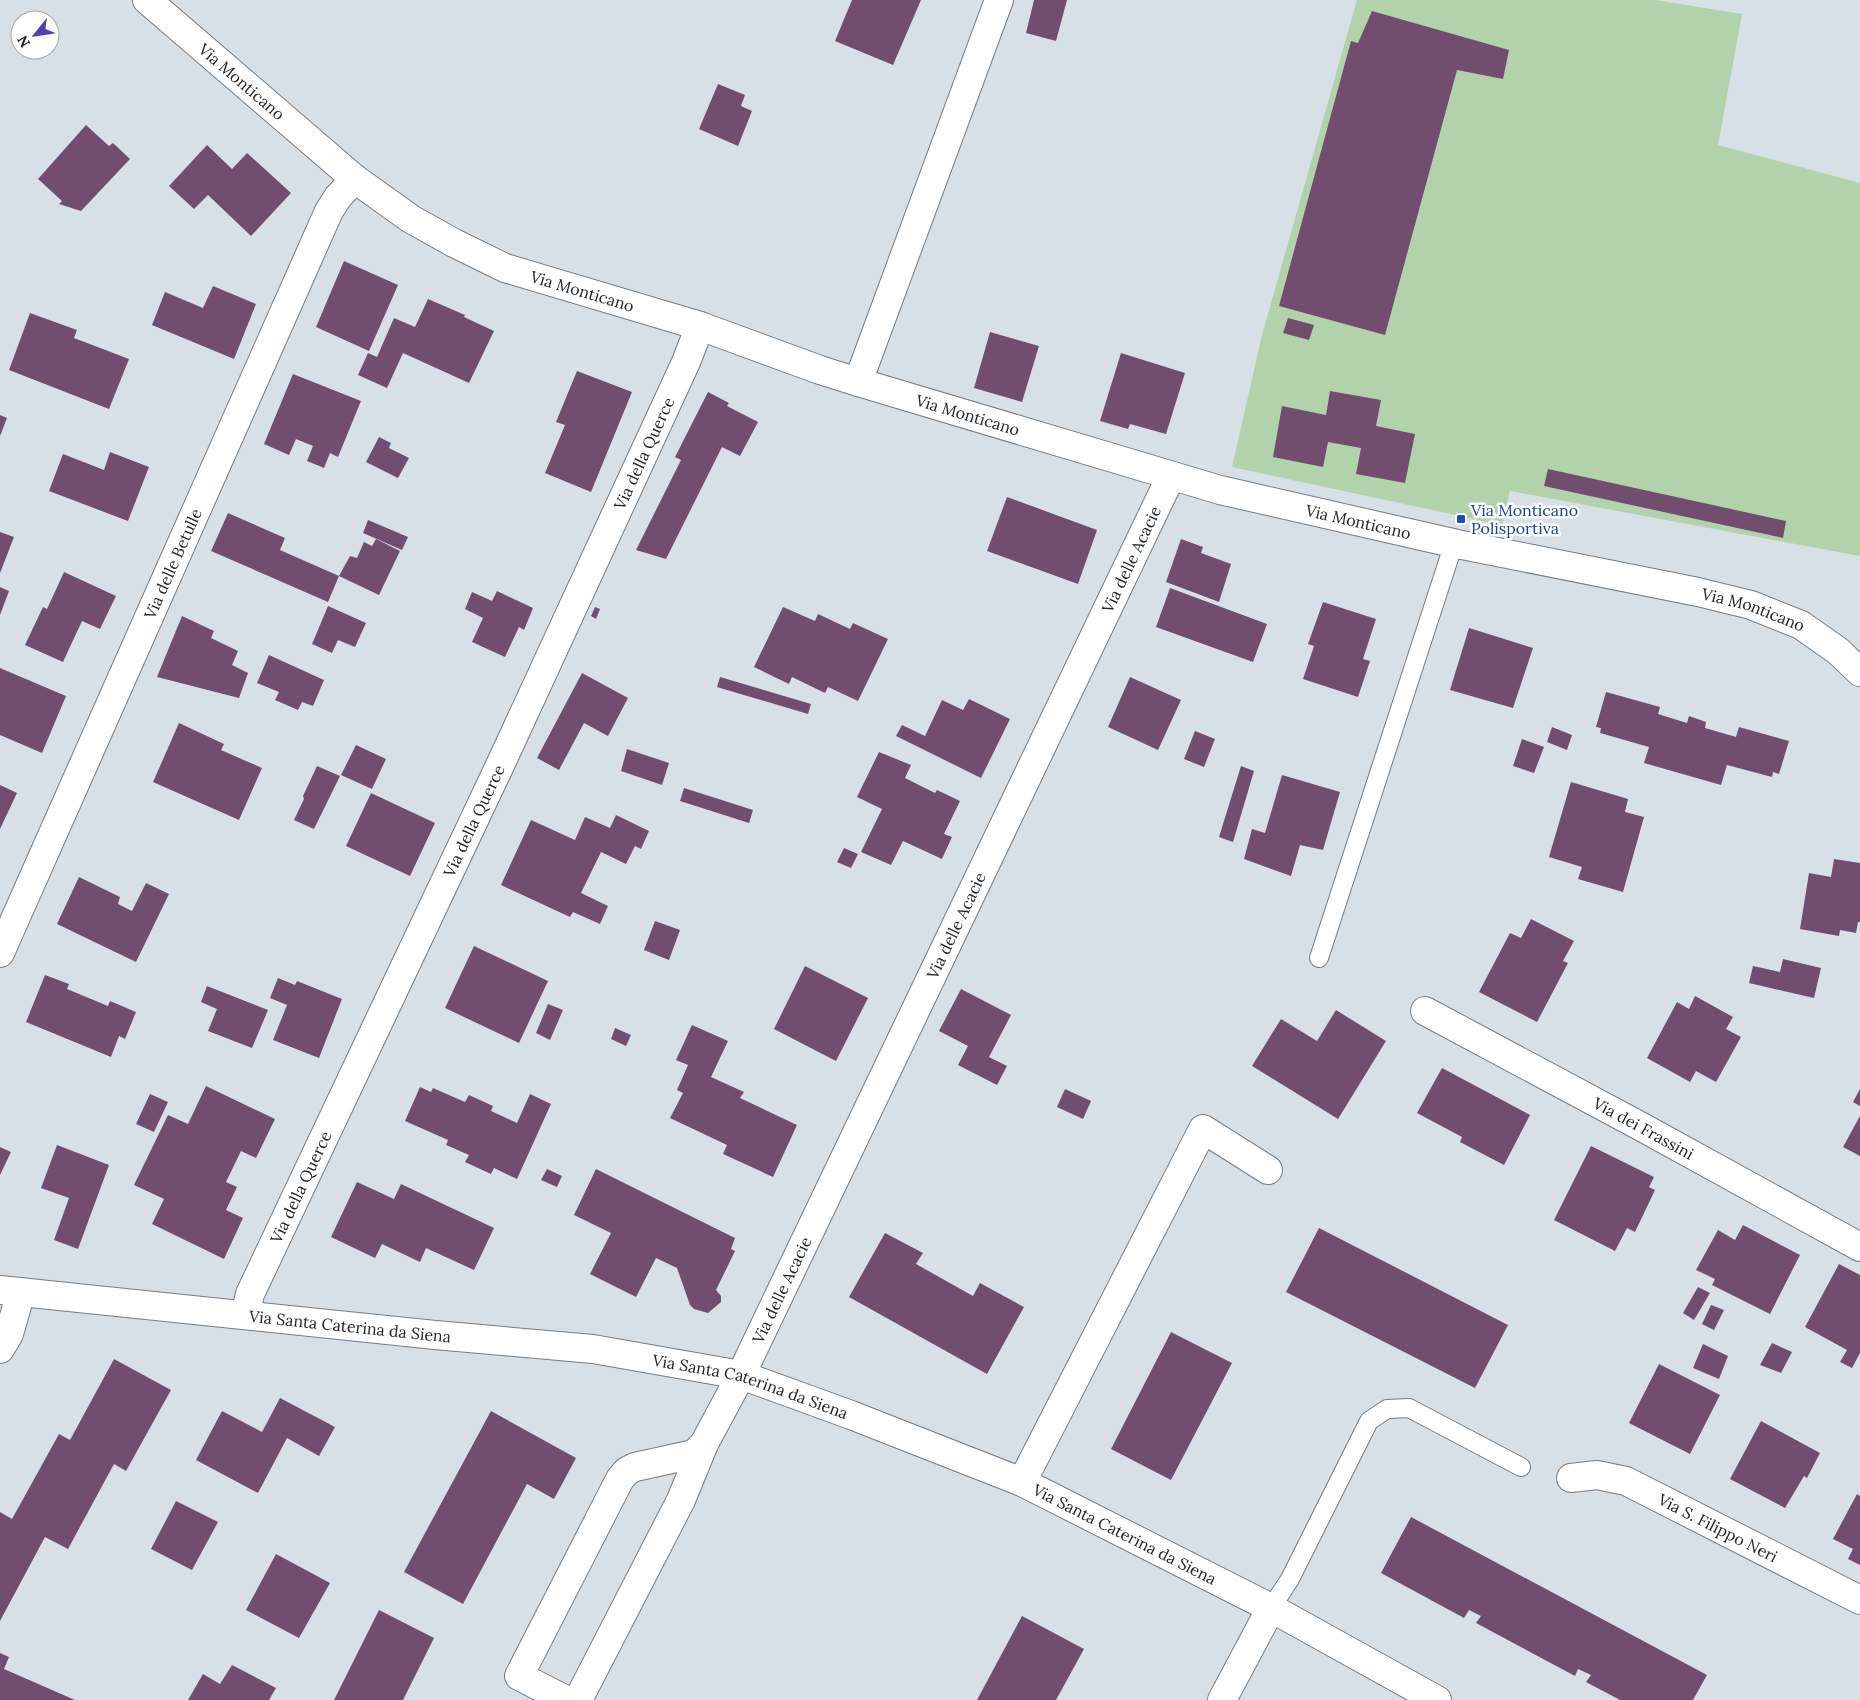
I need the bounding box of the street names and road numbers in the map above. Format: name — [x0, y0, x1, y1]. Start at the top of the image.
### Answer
street label: Via Monticano — [194, 38, 289, 124]
street label: Via Monticano — [527, 266, 637, 316]
street label: Via Monticano — [913, 390, 1022, 440]
street label: Via della Querce — [609, 394, 679, 514]
street label: Via Monticano — [1303, 500, 1413, 543]
street label: Via delle Acacie — [1097, 503, 1165, 617]
street label: Via delle Betulle — [139, 505, 206, 623]
street label: Via Monticano — [1699, 583, 1808, 635]
street label: Via della Querce — [438, 761, 509, 881]
street label: Via delle Acacie — [922, 869, 990, 983]
street label: Via dei Frassini — [1589, 1092, 1697, 1164]
street label: Via della Querce — [265, 1127, 336, 1247]
street label: Via delle Acacie — [747, 1233, 816, 1347]
street label: Via Santa Caterina da Siena — [247, 1306, 452, 1346]
street label: Via Santa Caterina da Siena — [650, 1349, 851, 1423]
street label: Via Santa Caterina da Siena — [1029, 1479, 1220, 1589]
street label: Via S. Filippo Neri — [1654, 1489, 1781, 1566]

